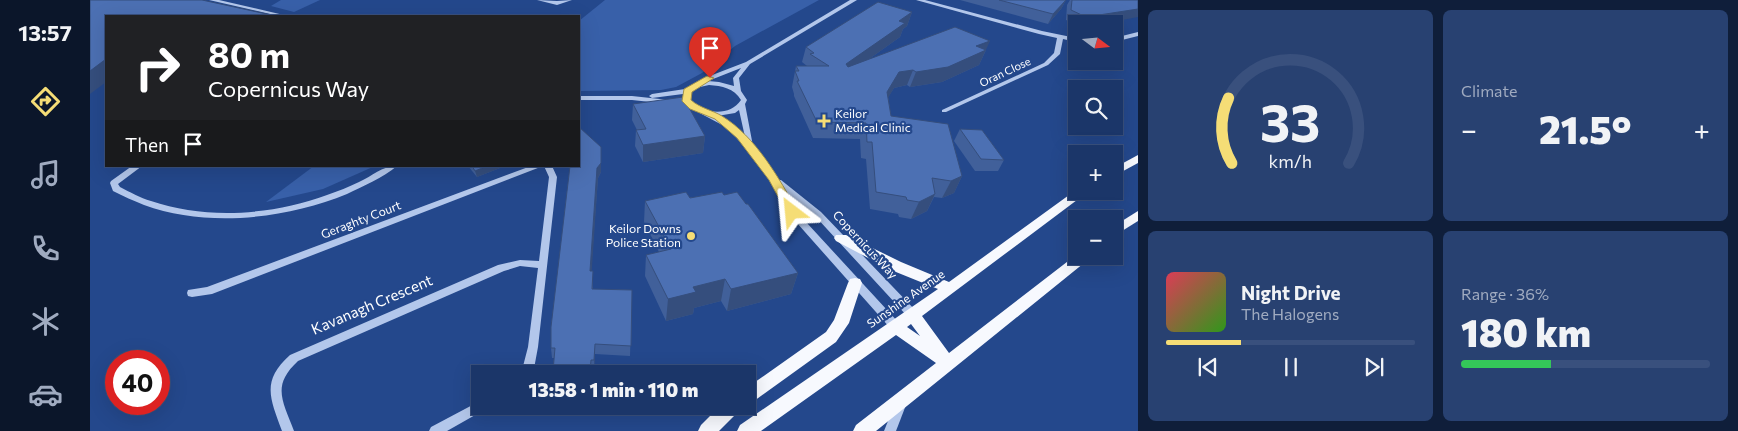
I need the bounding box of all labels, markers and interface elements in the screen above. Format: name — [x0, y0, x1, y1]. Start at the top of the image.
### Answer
north arrow — [1068, 15, 1122, 70]
map controls — [1068, 15, 1123, 265]
text: 13:57 — [18, 19, 72, 46]
pin — [689, 27, 731, 78]
text: 80 m — [208, 32, 290, 75]
icon: arrive — [696, 34, 724, 62]
icon: right — [125, 35, 190, 100]
street label: Oran Close — [977, 54, 1033, 89]
text: Copernicus Way — [208, 75, 369, 102]
button: search — [1068, 80, 1123, 135]
text: Climate — [1461, 81, 1517, 100]
icon: directions — [28, 84, 63, 119]
text: 33 — [1260, 89, 1321, 153]
text: 21.5° — [1539, 105, 1632, 152]
place label: Keilor Medical Clinic — [835, 106, 911, 134]
text: − — [1461, 112, 1477, 146]
text: + — [1694, 112, 1710, 146]
marker: Keilor Medical Clinic — [817, 114, 831, 128]
icon: arrive — [179, 130, 207, 158]
text: Then — [125, 133, 169, 156]
button: + — [1068, 145, 1123, 200]
text: km/h — [1269, 150, 1312, 172]
icon: music — [28, 157, 63, 192]
position arrow — [765, 185, 817, 237]
street label: Geraghty Court — [319, 197, 403, 241]
street label: Copernicus Way — [831, 207, 901, 281]
button: − — [1068, 210, 1123, 265]
place label: Keilor Downs Police Station — [606, 221, 681, 249]
marker: Keilor Downs Police Station — [685, 230, 697, 242]
icon: phone — [28, 231, 63, 266]
street label: Sunshine Avenue — [864, 266, 947, 330]
street label: Kavanagh Crescent — [308, 270, 435, 338]
text: Night Drive — [1241, 281, 1341, 304]
text: Range · 36% — [1461, 284, 1549, 303]
icon: climate — [28, 304, 63, 339]
text: The Halogens — [1241, 304, 1339, 323]
text: 180 km — [1461, 308, 1591, 355]
speed limit sign: 40 — [105, 350, 170, 415]
icon: previous — [1194, 353, 1222, 381]
icon: pause — [1277, 353, 1305, 381]
icon: next — [1360, 353, 1388, 381]
icon: car — [28, 377, 63, 412]
text: 13:58 · 1 min · 110 m — [529, 378, 698, 401]

